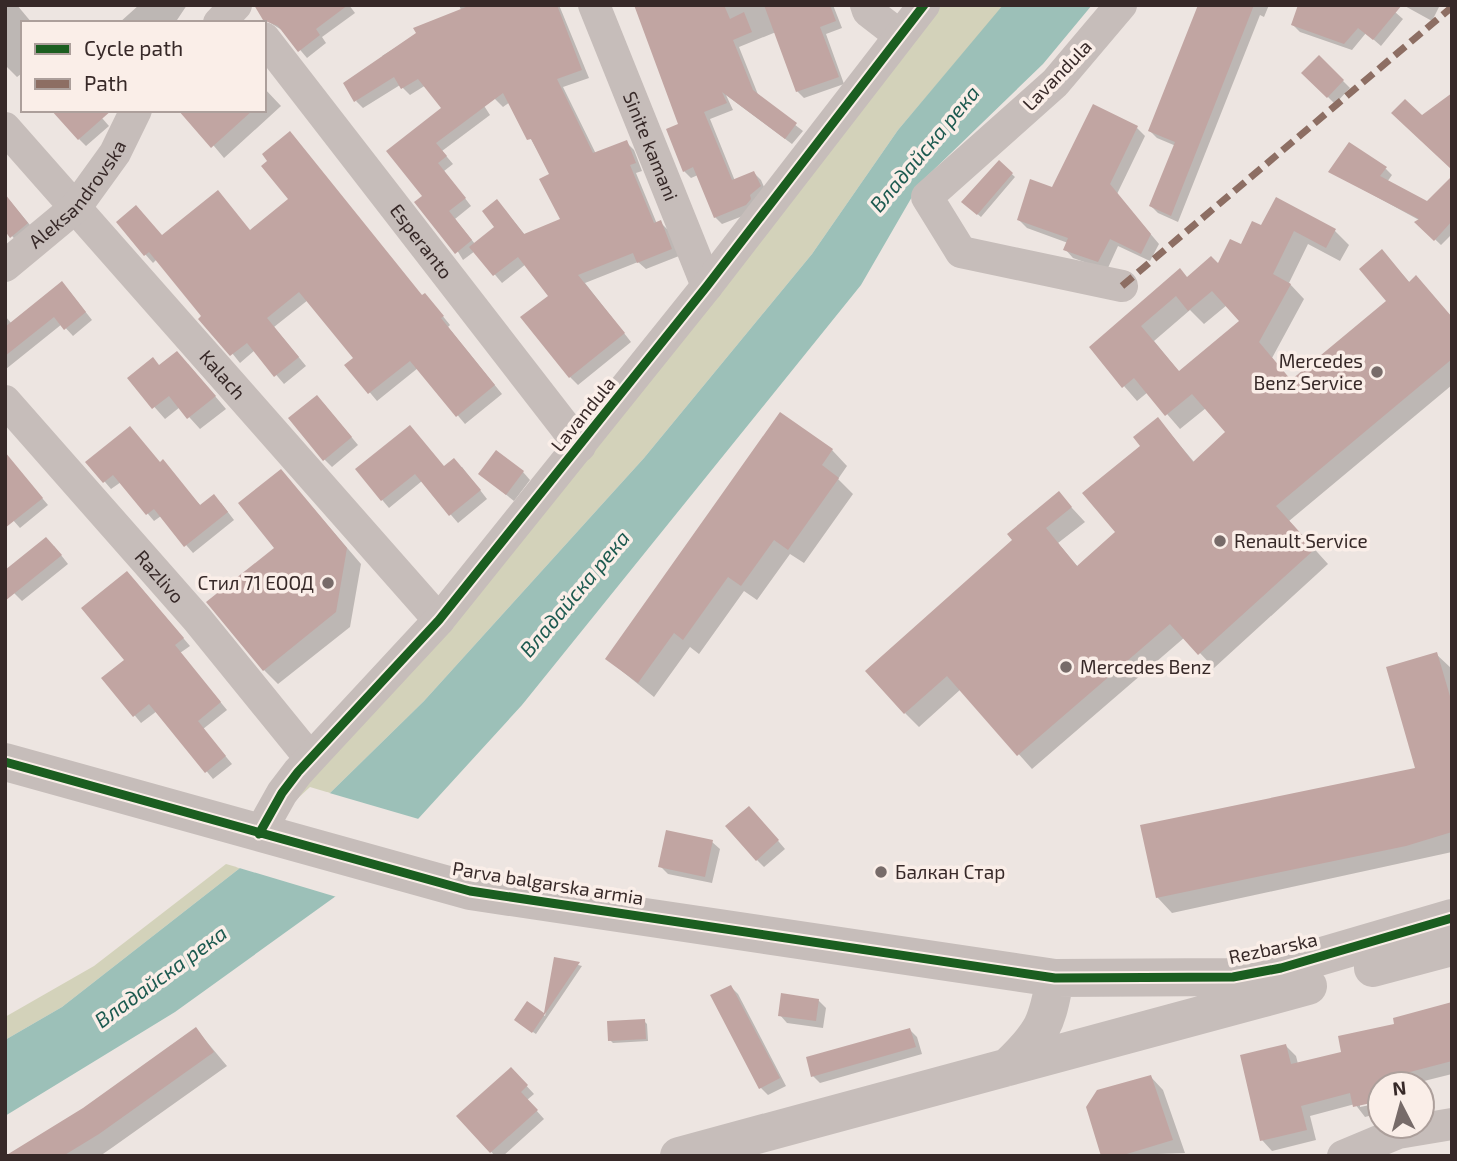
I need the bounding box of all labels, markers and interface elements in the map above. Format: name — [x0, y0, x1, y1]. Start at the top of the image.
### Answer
legend — [21, 21, 266, 112]
street label: Lavandula — [1017, 34, 1096, 115]
text: Cycle path — [84, 35, 183, 60]
text: Path — [84, 70, 128, 95]
water label: Владайска река — [864, 80, 984, 216]
street label: Sinite kamani — [619, 88, 683, 204]
street label: Aleksandrovska — [24, 136, 130, 253]
street label: Esperanto — [386, 199, 458, 283]
street label: Kalach — [195, 345, 251, 404]
place label: Mercedes Benz Service — [1253, 349, 1363, 394]
marker: Mercedes Benz Service — [1369, 364, 1385, 380]
street label: Lavandula — [546, 372, 620, 456]
water label: Владайска река — [514, 525, 634, 661]
place label: Renault Service — [1234, 529, 1368, 552]
marker: Renault Service — [1212, 533, 1228, 549]
street label: Razlivo — [131, 545, 189, 608]
place label: Стил 71 ЕООД — [198, 571, 314, 594]
marker: Стил 71 ЕООД — [320, 575, 336, 591]
place label: Mercedes Benz — [1080, 655, 1211, 678]
marker: Mercedes Benz — [1058, 659, 1074, 675]
street label: Parva balgarska armia — [451, 856, 645, 909]
place label: Балкан Стар — [895, 860, 1005, 883]
marker: Балкан Стар — [873, 864, 889, 880]
water label: Владайска река — [89, 919, 231, 1032]
street label: Rezbarska — [1226, 927, 1319, 968]
north arrow — [1366, 1070, 1436, 1140]
text: N — [1391, 1075, 1407, 1100]

